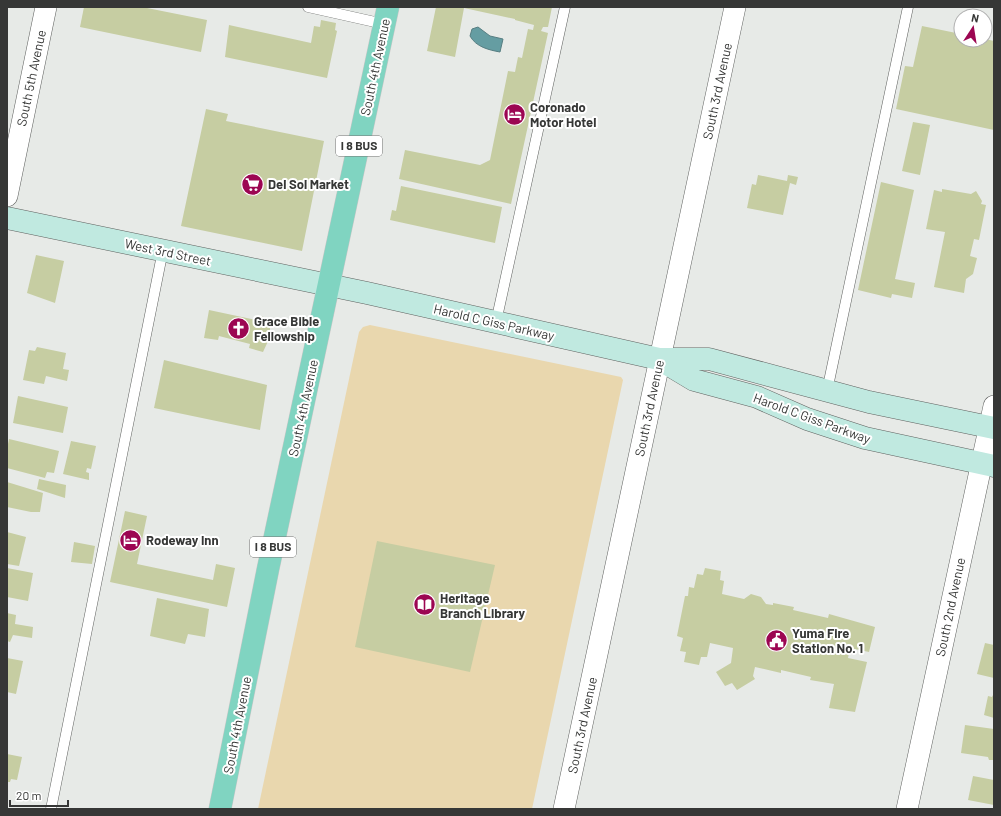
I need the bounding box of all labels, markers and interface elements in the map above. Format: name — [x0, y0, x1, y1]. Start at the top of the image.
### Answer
north arrow — [953, 8, 993, 48]
text: N — [970, 11, 980, 25]
street label: South 4th Avenue — [357, 17, 393, 117]
street label: South 5th Avenue — [13, 28, 49, 128]
street label: South 3rd Avenue — [699, 41, 735, 141]
place label: Coronado Motor Hotel — [530, 99, 596, 130]
hotel icon: Coronado Motor Hotel — [502, 101, 528, 127]
road number: I 8 BUS — [336, 136, 382, 156]
supermarket icon: Del Sol Market — [240, 171, 266, 197]
place label: Del Sol Market — [268, 176, 349, 192]
street label: West 3rd Street — [123, 235, 213, 269]
street label: Harold C Giss Parkway — [432, 300, 556, 344]
place label: Grace Bible Fellowship — [254, 313, 319, 344]
church icon: Grace Bible Fellowship — [225, 315, 251, 341]
street label: South 4th Avenue — [285, 358, 321, 458]
street label: South 3rd Avenue — [631, 358, 667, 458]
street label: Harold C Giss Parkway — [751, 389, 873, 447]
hotel icon: Rodeway Inn — [118, 527, 144, 553]
place label: Rodeway Inn — [146, 532, 219, 548]
road number: I 8 BUS — [250, 537, 296, 557]
street label: South 2nd Avenue — [932, 556, 968, 658]
place label: Heritage Branch Library — [440, 590, 526, 621]
library icon: Heritage Branch Library — [412, 592, 438, 618]
place label: Yuma Fire Station No. 1 — [792, 625, 863, 656]
public building icon: Yuma Fire Station No. 1 — [764, 627, 790, 653]
street label: South 4th Avenue — [220, 675, 254, 775]
street label: South 3rd Avenue — [564, 675, 600, 775]
scale bar — [10, 782, 68, 808]
text: 20 m — [16, 788, 42, 802]

